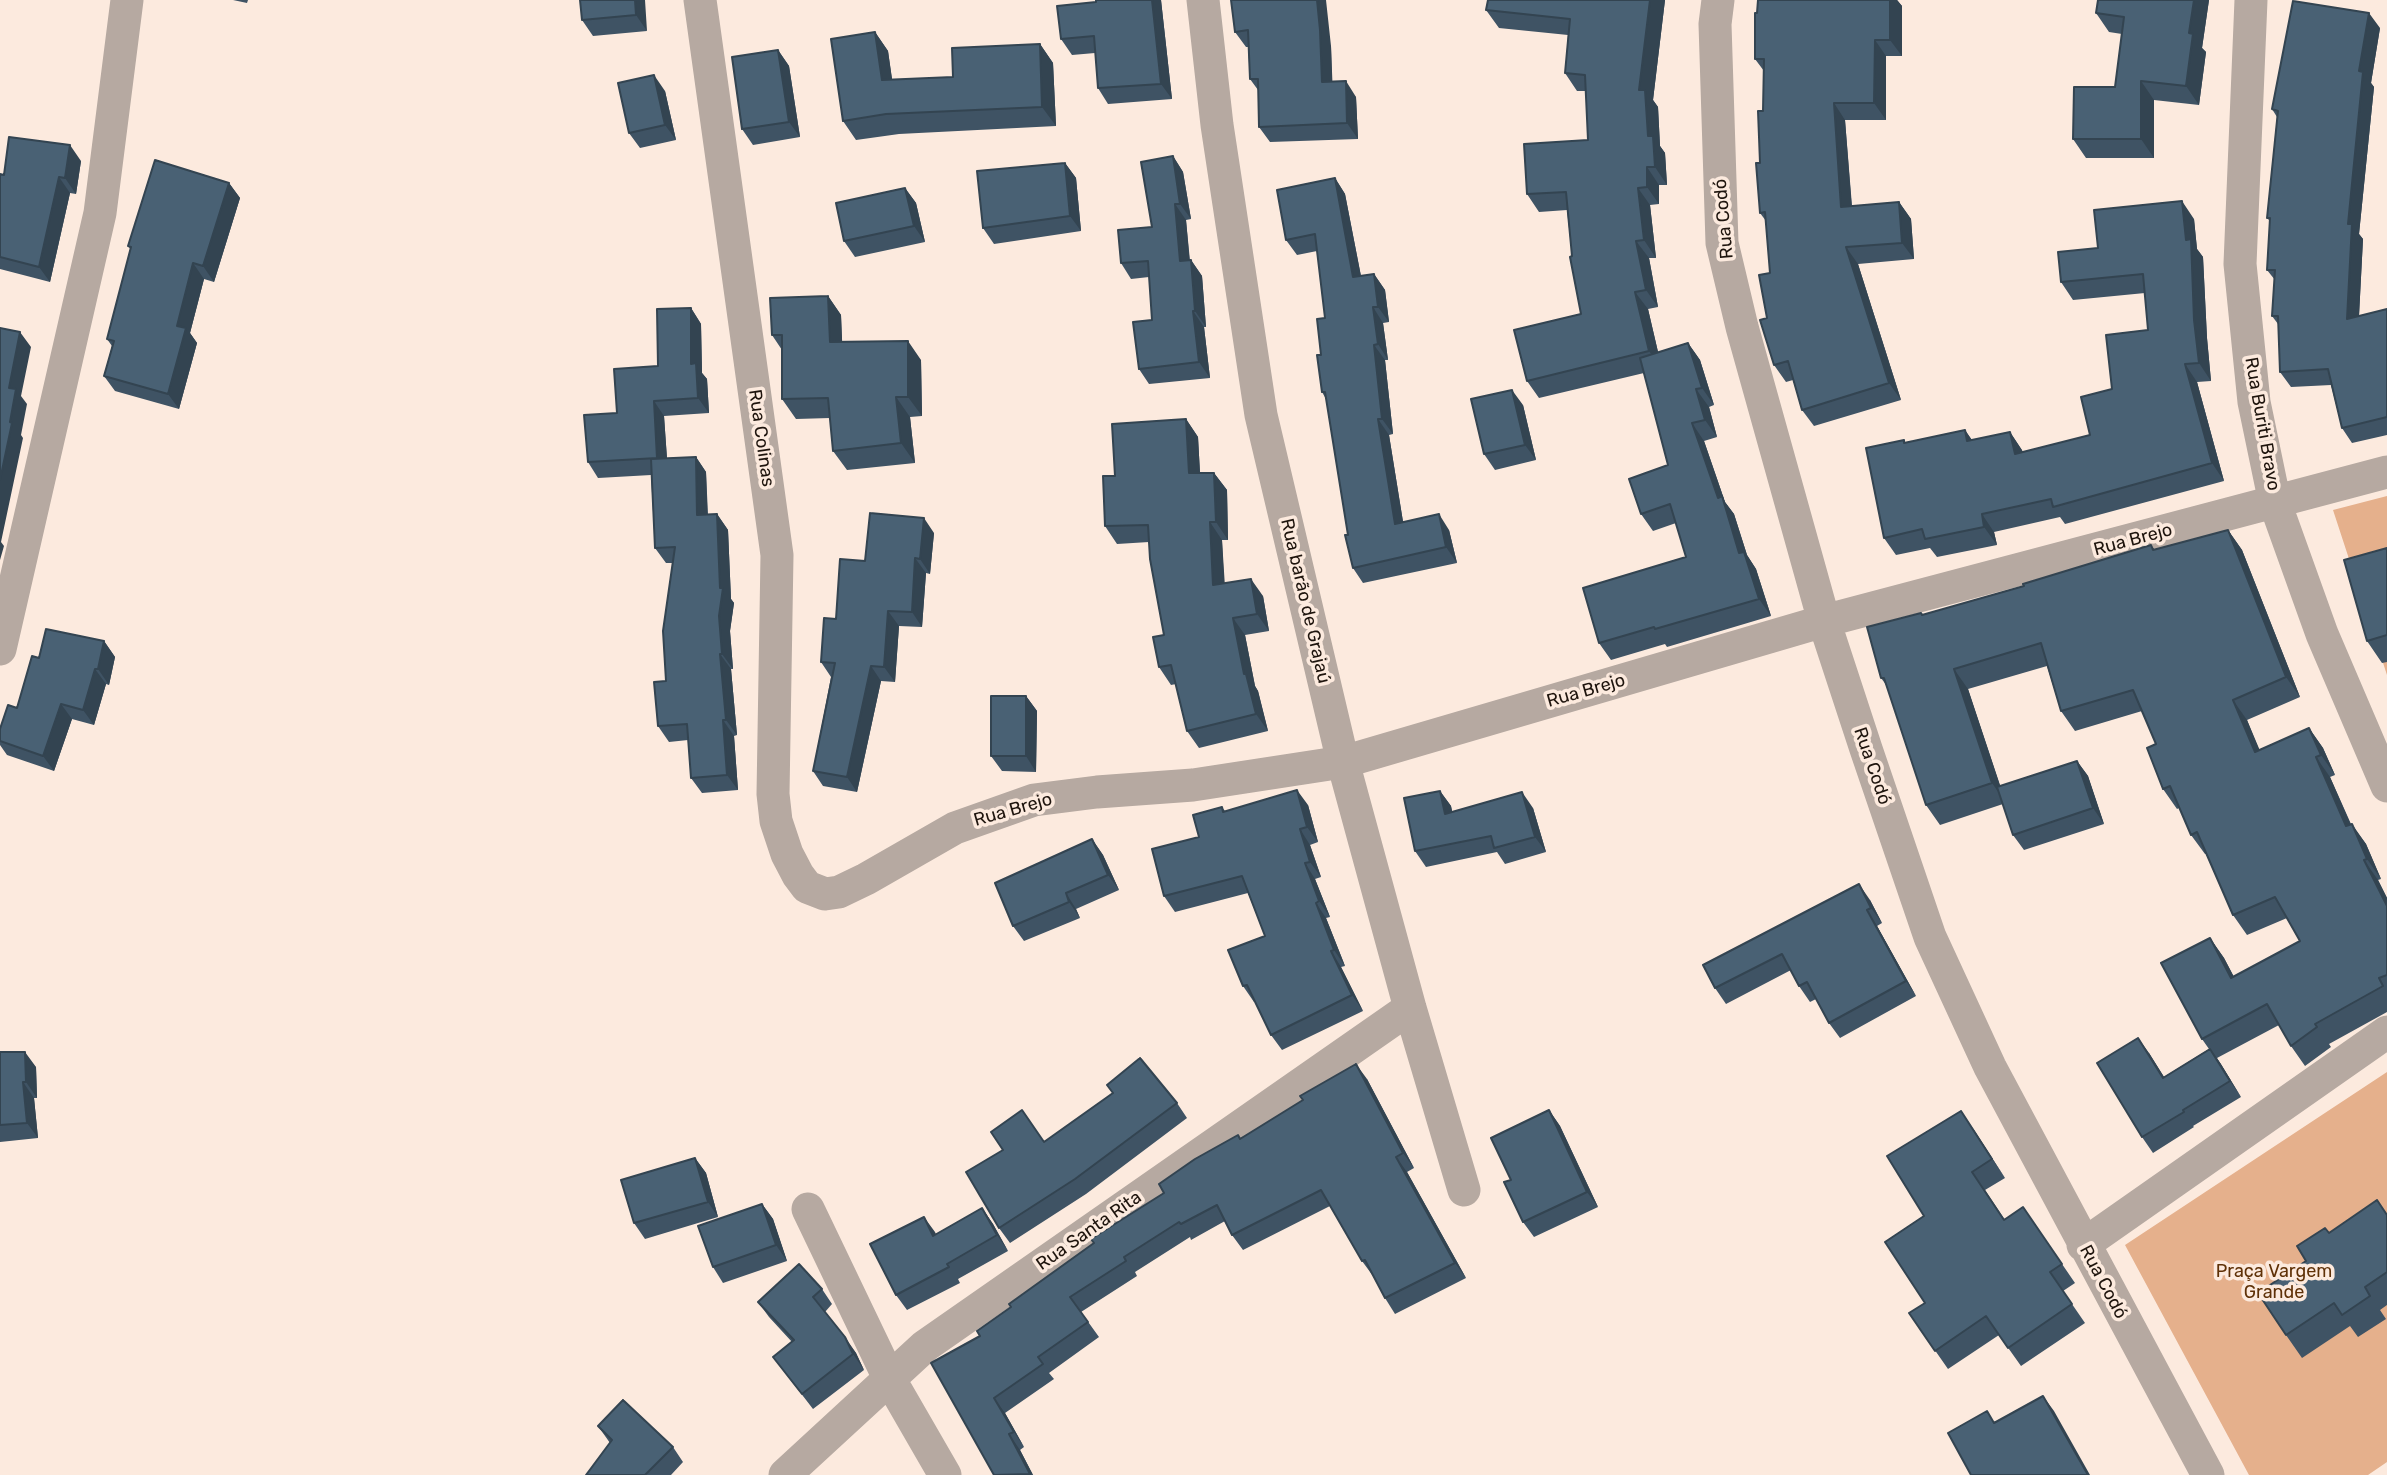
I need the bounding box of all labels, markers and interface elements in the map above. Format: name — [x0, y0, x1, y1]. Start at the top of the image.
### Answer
street label: Rua Codó — [1710, 178, 1738, 260]
street label: Rua Buriti Bravo — [2240, 356, 2284, 492]
street label: Rua Colinas — [743, 388, 779, 488]
street label: Rua barão de Grajaú — [1276, 516, 1334, 686]
street label: Rua Brejo — [2091, 519, 2175, 561]
street label: Rua Brejo — [1544, 670, 1628, 712]
street label: Rua Codó — [1849, 725, 1895, 807]
street label: Rua Brejo — [971, 789, 1055, 831]
street label: Rua Santa Rita — [1032, 1187, 1146, 1275]
street label: Rua Codó — [2075, 1241, 2131, 1323]
park label: Praça Vargem Grande — [2216, 1261, 2332, 1304]

